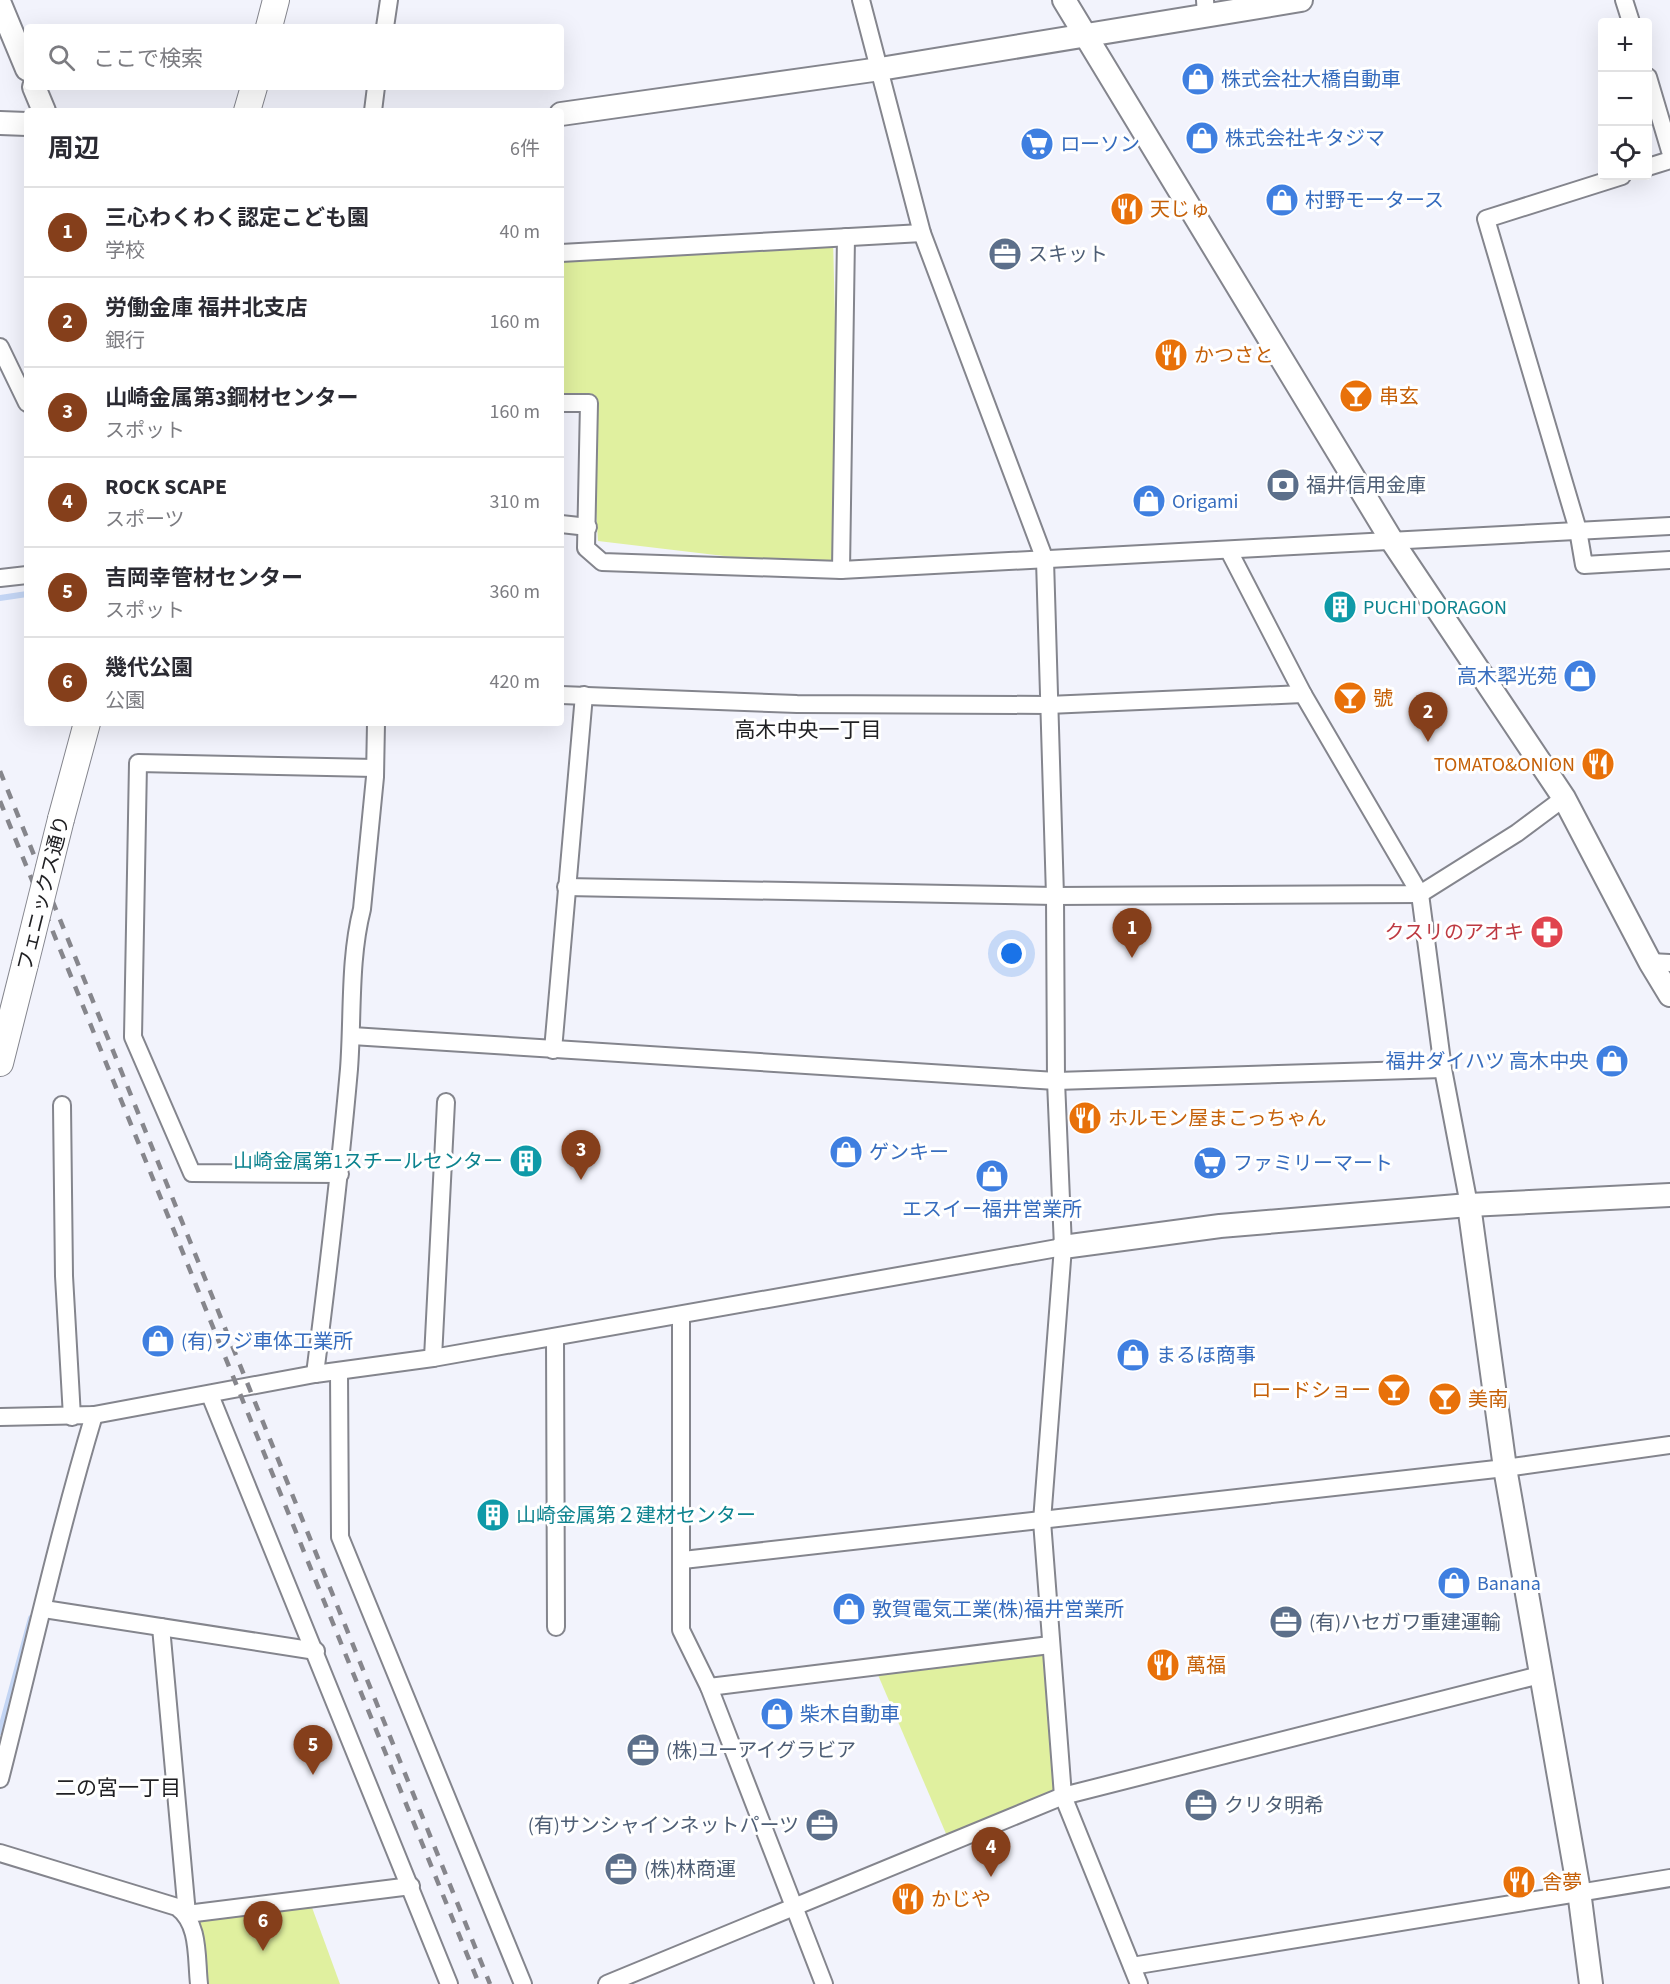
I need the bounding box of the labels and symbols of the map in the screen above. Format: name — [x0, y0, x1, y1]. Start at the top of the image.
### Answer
shop icon: 株式会社大橋自動車 — [1180, 61, 1216, 97]
place label: 株式会社大橋自動車 — [1221, 66, 1401, 94]
shop icon: 株式会社キタジマ — [1184, 120, 1220, 156]
place label: 株式会社キタジマ — [1225, 125, 1385, 153]
supermarket icon: ローソン — [1019, 126, 1055, 162]
place label: ローソン — [1060, 131, 1140, 159]
shop icon: 村野モータース — [1264, 182, 1300, 218]
place label: 村野モータース — [1305, 187, 1444, 215]
restaurant icon: 天じゅ — [1109, 191, 1145, 227]
place label: 天じゅ — [1150, 196, 1210, 224]
office icon: スキット — [987, 236, 1023, 272]
place label: スキット — [1028, 241, 1108, 269]
restaurant icon: かつさと — [1153, 337, 1189, 373]
place label: かつさと — [1194, 342, 1274, 370]
bar icon: 串玄 — [1338, 378, 1374, 414]
place label: 串玄 — [1379, 383, 1419, 411]
bank icon: 福井信用金庫 — [1265, 467, 1301, 503]
place label: 福井信用金庫 — [1306, 472, 1426, 500]
shop icon: Origami — [1131, 483, 1167, 519]
place label: Origami — [1172, 488, 1238, 516]
building icon: PUCHI DORAGON — [1322, 589, 1358, 625]
place label: PUCHI DORAGON — [1363, 594, 1507, 622]
shop icon: 高木翆光苑 — [1562, 658, 1598, 694]
place label: 高木翆光苑 — [1457, 663, 1557, 691]
bar icon: 號 — [1332, 680, 1368, 716]
place label: 號 — [1373, 685, 1393, 713]
pin: 2 — [1408, 692, 1448, 742]
district label: 高木中央一丁目 — [735, 715, 882, 745]
restaurant icon: TOMATO&ONION — [1580, 746, 1616, 782]
place label: TOMATO&ONION — [1434, 751, 1575, 779]
street label: フェニックス通り — [11, 813, 77, 974]
pin: 1 — [1112, 908, 1152, 958]
pharmacy icon: クスリのアオキ — [1529, 914, 1565, 950]
place label: クスリのアオキ — [1385, 919, 1524, 947]
your location — [997, 939, 1026, 968]
shop icon: 福井ダイハツ 高木中央 — [1594, 1043, 1630, 1079]
place label: 福井ダイハツ 高木中央 — [1385, 1048, 1589, 1076]
restaurant icon: ホルモン屋まこっちゃん — [1067, 1100, 1103, 1136]
place label: ホルモン屋まこっちゃん — [1108, 1105, 1327, 1133]
pin: 3 — [562, 1130, 600, 1180]
shop icon: ゲンキー — [828, 1134, 864, 1170]
place label: ゲンキー — [869, 1139, 949, 1167]
building icon: 山崎金属第1スチールセンター — [508, 1143, 544, 1179]
supermarket icon: ファミリーマート — [1192, 1145, 1228, 1181]
place label: 山崎金属第1スチールセンター — [233, 1148, 503, 1176]
place label: ファミリーマート — [1233, 1150, 1393, 1178]
shop icon: エスイー福井営業所 — [974, 1158, 1010, 1194]
place label: エスイー福井営業所 — [902, 1196, 1082, 1224]
shop icon: (有)フジ車体工業所 — [140, 1323, 176, 1359]
place label: (有)フジ車体工業所 — [181, 1328, 353, 1356]
shop icon: まるほ商事 — [1115, 1337, 1151, 1373]
place label: まるほ商事 — [1156, 1342, 1256, 1370]
bar icon: ロードショー — [1376, 1372, 1412, 1408]
place label: ロードショー — [1251, 1377, 1371, 1405]
bar icon: 美南 — [1427, 1381, 1463, 1417]
place label: 美南 — [1468, 1386, 1508, 1414]
building icon: 山崎金属第２建材センター — [475, 1497, 511, 1533]
place label: 山崎金属第２建材センター — [516, 1502, 756, 1530]
shop icon: Banana — [1436, 1565, 1472, 1601]
place label: Banana — [1477, 1570, 1541, 1598]
shop icon: 敦賀電気工業(株)福井営業所 — [831, 1591, 867, 1627]
place label: 敦賀電気工業(株)福井営業所 — [872, 1596, 1124, 1624]
office icon: (有)ハセガワ重建運輸 — [1268, 1604, 1304, 1640]
place label: (有)ハセガワ重建運輸 — [1309, 1609, 1501, 1637]
restaurant icon: 萬福 — [1145, 1647, 1181, 1683]
place label: 萬福 — [1186, 1652, 1226, 1680]
shop icon: 柴木自動車 — [759, 1696, 795, 1732]
place label: 柴木自動車 — [800, 1701, 900, 1729]
pin: 5 — [294, 1726, 332, 1775]
office icon: (株)ユーアイグラビア — [625, 1732, 661, 1768]
place label: (株)ユーアイグラビア — [666, 1737, 856, 1765]
district label: 二の宮一丁目 — [55, 1773, 181, 1803]
office icon: クリタ明希 — [1183, 1787, 1219, 1823]
place label: クリタ明希 — [1224, 1792, 1324, 1820]
office icon: (有)サンシャインネットパーツ — [804, 1807, 840, 1843]
place label: (有)サンシャインネットパーツ — [528, 1812, 799, 1840]
pin: 4 — [972, 1828, 1010, 1877]
office icon: (株)林商運 — [603, 1851, 639, 1887]
place label: (株)林商運 — [644, 1856, 736, 1884]
restaurant icon: 舎夢 — [1501, 1864, 1537, 1900]
place label: 舎夢 — [1542, 1869, 1582, 1897]
restaurant icon: かじや — [890, 1881, 926, 1917]
place label: かじや — [931, 1886, 991, 1914]
pin: 6 — [244, 1902, 282, 1951]

